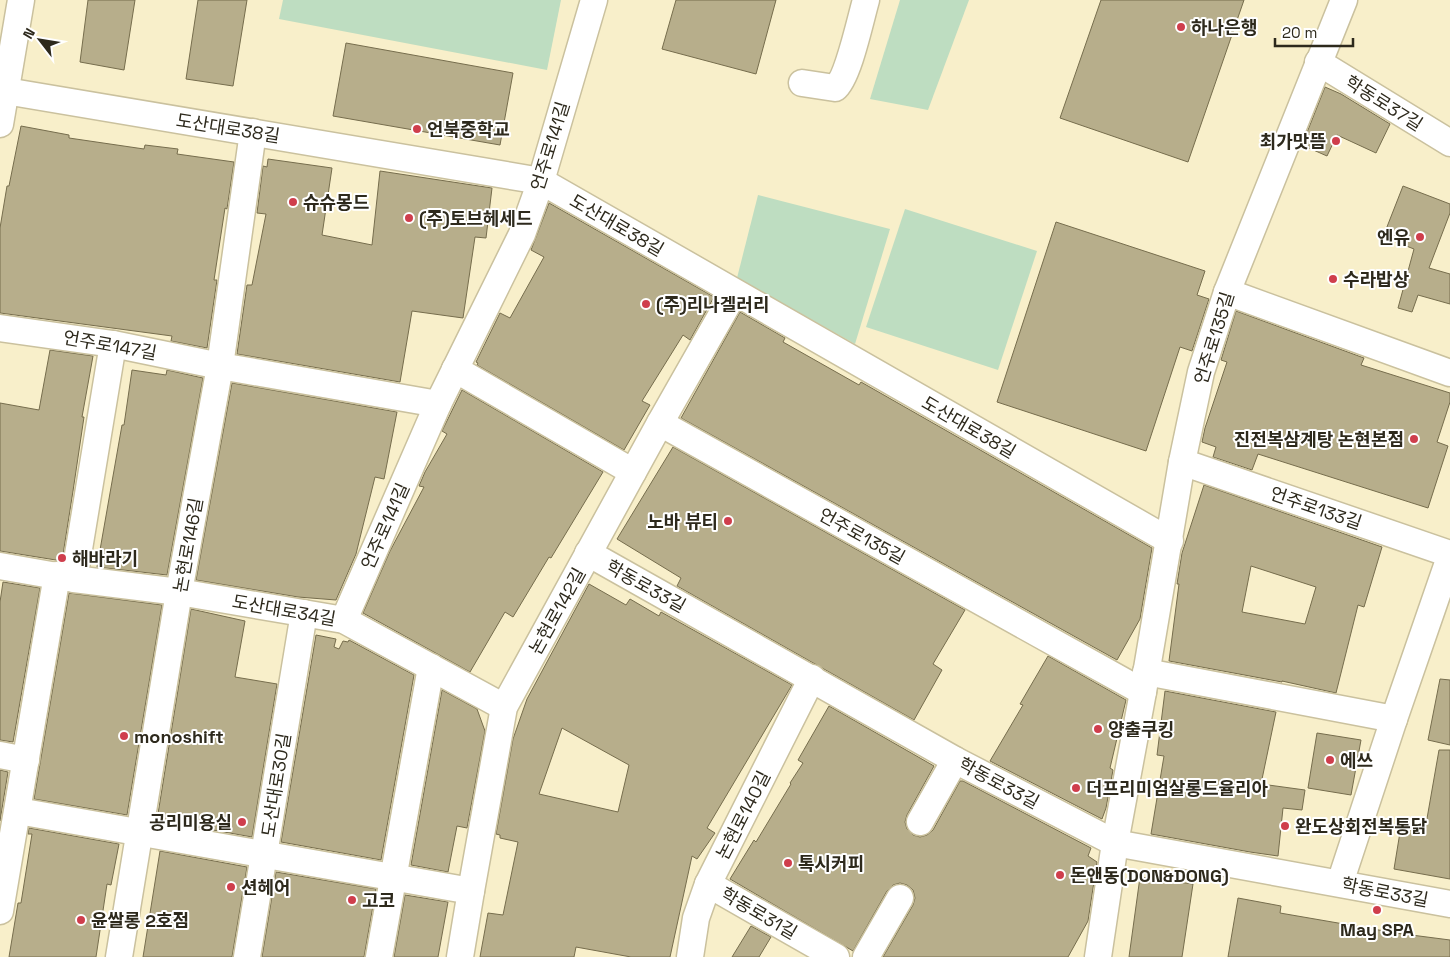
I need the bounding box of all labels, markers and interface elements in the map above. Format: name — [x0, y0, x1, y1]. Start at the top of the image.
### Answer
north arrow — [15, 15, 65, 65]
scale bar — [1275, 15, 1352, 47]
place label: 하나은행 — [1191, 16, 1257, 39]
marker: 하나은행 — [1175, 21, 1187, 33]
text: 20 m — [1282, 23, 1317, 42]
text: N — [19, 25, 39, 42]
street label: 학동로37길 — [1341, 70, 1427, 136]
street label: 언주로141길 — [526, 99, 574, 193]
street label: 도산대로38길 — [174, 108, 282, 148]
place label: 언북중학교 — [427, 118, 510, 141]
marker: 언북중학교 — [411, 123, 423, 135]
place label: 최가맛뜸 — [1260, 130, 1326, 153]
marker: 최가맛뜸 — [1330, 135, 1342, 147]
street label: 도산대로38길 — [566, 189, 668, 261]
place label: 슈슈몽드 — [303, 191, 369, 214]
marker: 슈슈몽드 — [287, 196, 299, 208]
place label: (주)토브헤세드 — [419, 207, 533, 230]
marker: (주)토브헤세드 — [403, 212, 415, 224]
place label: 엔유 — [1377, 226, 1410, 249]
marker: 엔유 — [1414, 231, 1426, 243]
place label: 수라밥상 — [1343, 268, 1410, 291]
marker: 수라밥상 — [1327, 273, 1339, 285]
street label: 언주로135길 — [1189, 289, 1239, 387]
place label: (주)리나겔러리 — [656, 293, 770, 316]
marker: (주)리나겔러리 — [640, 298, 652, 310]
street label: 언주로147길 — [61, 325, 159, 365]
street label: 도산대로38길 — [918, 391, 1020, 463]
place label: 진전복삼계탕 논현본점 — [1234, 428, 1404, 451]
marker: 진전복삼계탕 논현본점 — [1408, 433, 1420, 445]
street label: 언주로141길 — [356, 479, 414, 573]
street label: 언주로133길 — [1267, 482, 1365, 534]
street label: 논현로146길 — [168, 496, 208, 594]
street label: 언주로135길 — [815, 503, 909, 569]
place label: 노바 뷰티 — [647, 510, 718, 533]
marker: 노바 뷰티 — [722, 515, 734, 527]
place label: 해바라기 — [72, 547, 138, 570]
marker: 해바라기 — [56, 552, 68, 564]
street label: 학동로33길 — [602, 555, 690, 617]
street label: 논현로142길 — [524, 563, 590, 659]
street label: 도산대로34길 — [230, 590, 338, 630]
place label: 양출쿠킹 — [1108, 718, 1174, 741]
marker: 양출쿠킹 — [1092, 723, 1104, 735]
place label: monoshift — [134, 725, 224, 748]
marker: monoshift — [118, 730, 130, 742]
street label: 도산대로30길 — [256, 731, 296, 839]
place label: 에쓰 — [1340, 749, 1373, 772]
street label: 학동로33길 — [955, 752, 1043, 814]
marker: 에쓰 — [1324, 754, 1336, 766]
street label: 논현로140길 — [711, 767, 775, 863]
place label: 더프리미엄살롱드율리아 — [1086, 777, 1269, 800]
marker: 더프리미엄살롱드율리아 — [1070, 782, 1082, 794]
place label: 공리미용실 — [149, 811, 232, 834]
place label: 완도상회전복통닭 — [1295, 815, 1427, 838]
marker: 공리미용실 — [236, 816, 248, 828]
marker: 완도상회전복통닭 — [1279, 820, 1291, 832]
place label: 톡시커피 — [798, 852, 864, 875]
marker: 톡시커피 — [782, 857, 794, 869]
place label: 돈앤동(DON&DONG) — [1070, 864, 1229, 887]
marker: 돈앤동(DON&DONG) — [1054, 869, 1066, 881]
street label: 학동로33길 — [1340, 872, 1430, 912]
place label: 션헤어 — [241, 876, 291, 899]
marker: 션헤어 — [225, 881, 237, 893]
street label: 학동로31길 — [717, 882, 801, 944]
place label: 고코 — [362, 889, 395, 912]
marker: 고코 — [346, 894, 358, 906]
marker: May SPA — [1371, 904, 1383, 916]
place label: 윤쌀롱 2호점 — [91, 909, 189, 932]
marker: 윤쌀롱 2호점 — [75, 914, 87, 926]
place label: May SPA — [1340, 918, 1415, 941]

